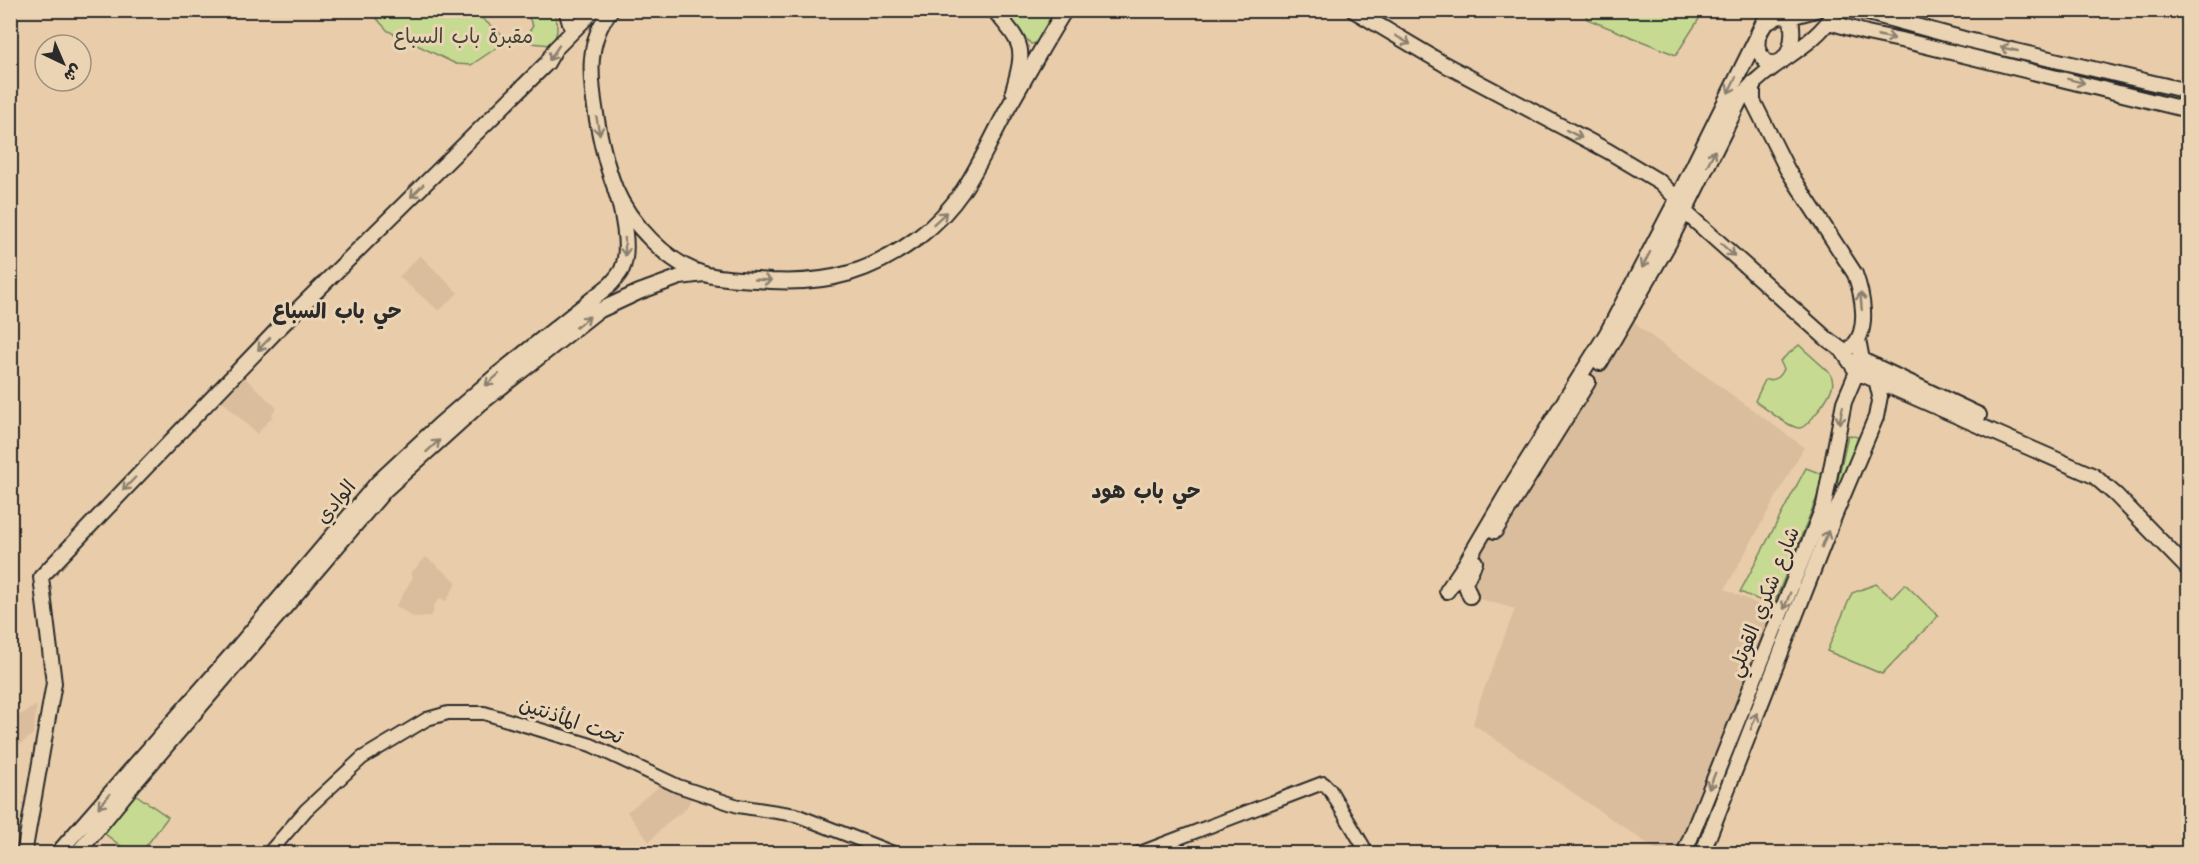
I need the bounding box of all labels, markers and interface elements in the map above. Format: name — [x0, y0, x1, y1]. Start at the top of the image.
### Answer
park label: مقبرة باب السباع — [393, 23, 533, 51]
one-way arrow — [1876, 32, 1895, 43]
north arrow — [33, 33, 93, 93]
one-way arrow — [1395, 35, 1412, 47]
one-way arrow — [2000, 43, 2019, 55]
one-way arrow — [548, 44, 560, 60]
text: ش — [59, 59, 87, 87]
one-way arrow — [1726, 75, 1737, 93]
one-way arrow — [2066, 76, 2085, 88]
one-way arrow — [593, 116, 604, 136]
one-way arrow — [1565, 129, 1583, 140]
one-way arrow — [1706, 150, 1717, 168]
one-way arrow — [410, 184, 425, 199]
one-way arrow — [932, 211, 947, 225]
one-way arrow — [619, 236, 631, 256]
one-way arrow — [1720, 243, 1735, 257]
one-way arrow — [1640, 250, 1651, 268]
one-way arrow — [752, 275, 772, 286]
one-way arrow — [1855, 292, 1866, 311]
district label: حي باب السباع — [272, 297, 402, 330]
one-way arrow — [575, 315, 591, 328]
one-way arrow — [257, 336, 271, 351]
one-way arrow — [484, 373, 499, 387]
one-way arrow — [1835, 405, 1847, 424]
one-way arrow — [425, 439, 440, 453]
street label: الوادي — [309, 474, 363, 530]
one-way arrow — [122, 477, 136, 492]
district label: حي باب هود — [1091, 477, 1201, 510]
street label: شارع شكري القوتلي — [1721, 523, 1810, 682]
one-way arrow — [1820, 530, 1831, 549]
one-way arrow — [1780, 591, 1791, 610]
street label: تحت المأذنتين — [515, 690, 627, 752]
one-way arrow — [1750, 712, 1761, 731]
one-way arrow — [1706, 772, 1717, 790]
one-way arrow — [98, 793, 111, 809]

